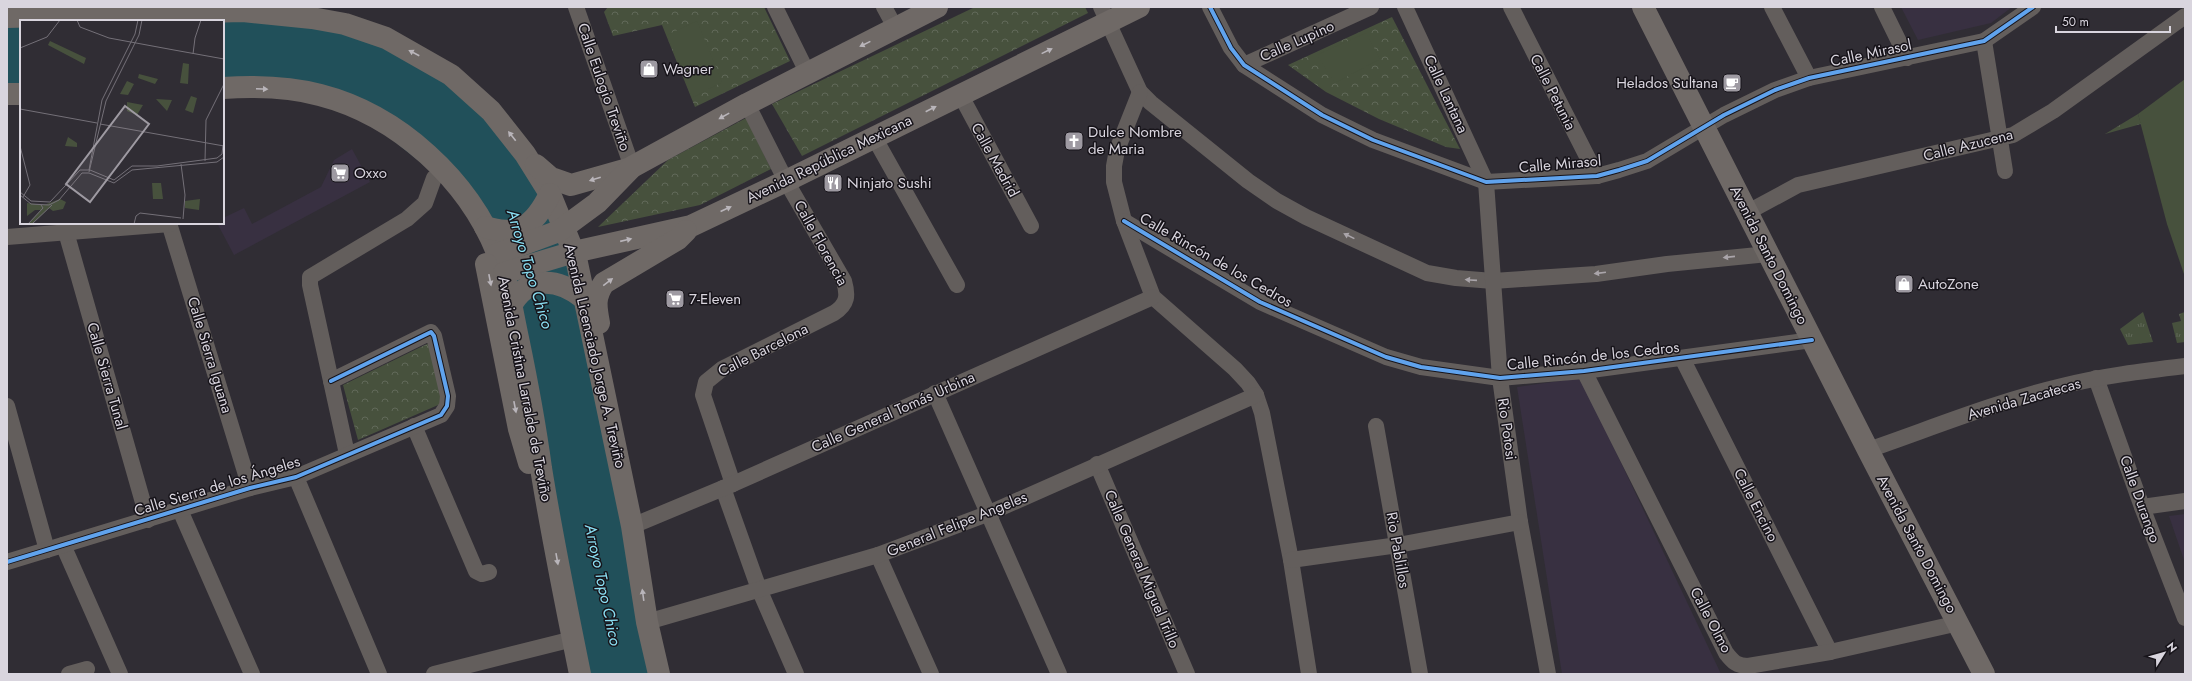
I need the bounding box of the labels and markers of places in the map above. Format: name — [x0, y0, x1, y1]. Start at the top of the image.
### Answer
shop icon: Wagner — [638, 58, 660, 80]
place label: Wagner — [663, 58, 714, 80]
place label: Helados Sultana — [1616, 72, 1718, 94]
cafe icon: Helados Sultana — [1721, 72, 1743, 94]
place label: Dulce Nombre de Maria — [1088, 121, 1182, 160]
church icon: Dulce Nombre de Maria — [1063, 130, 1085, 152]
supermarket icon: Oxxo — [329, 162, 351, 184]
place label: Oxxo — [354, 162, 387, 184]
restaurant icon: Ninjato Sushi — [822, 172, 844, 194]
place label: Ninjato Sushi — [847, 172, 932, 194]
shop icon: AutoZone — [1893, 273, 1915, 295]
place label: AutoZone — [1918, 273, 1979, 295]
supermarket icon: 7-Eleven — [664, 288, 686, 310]
place label: 7-Eleven — [689, 288, 741, 310]

